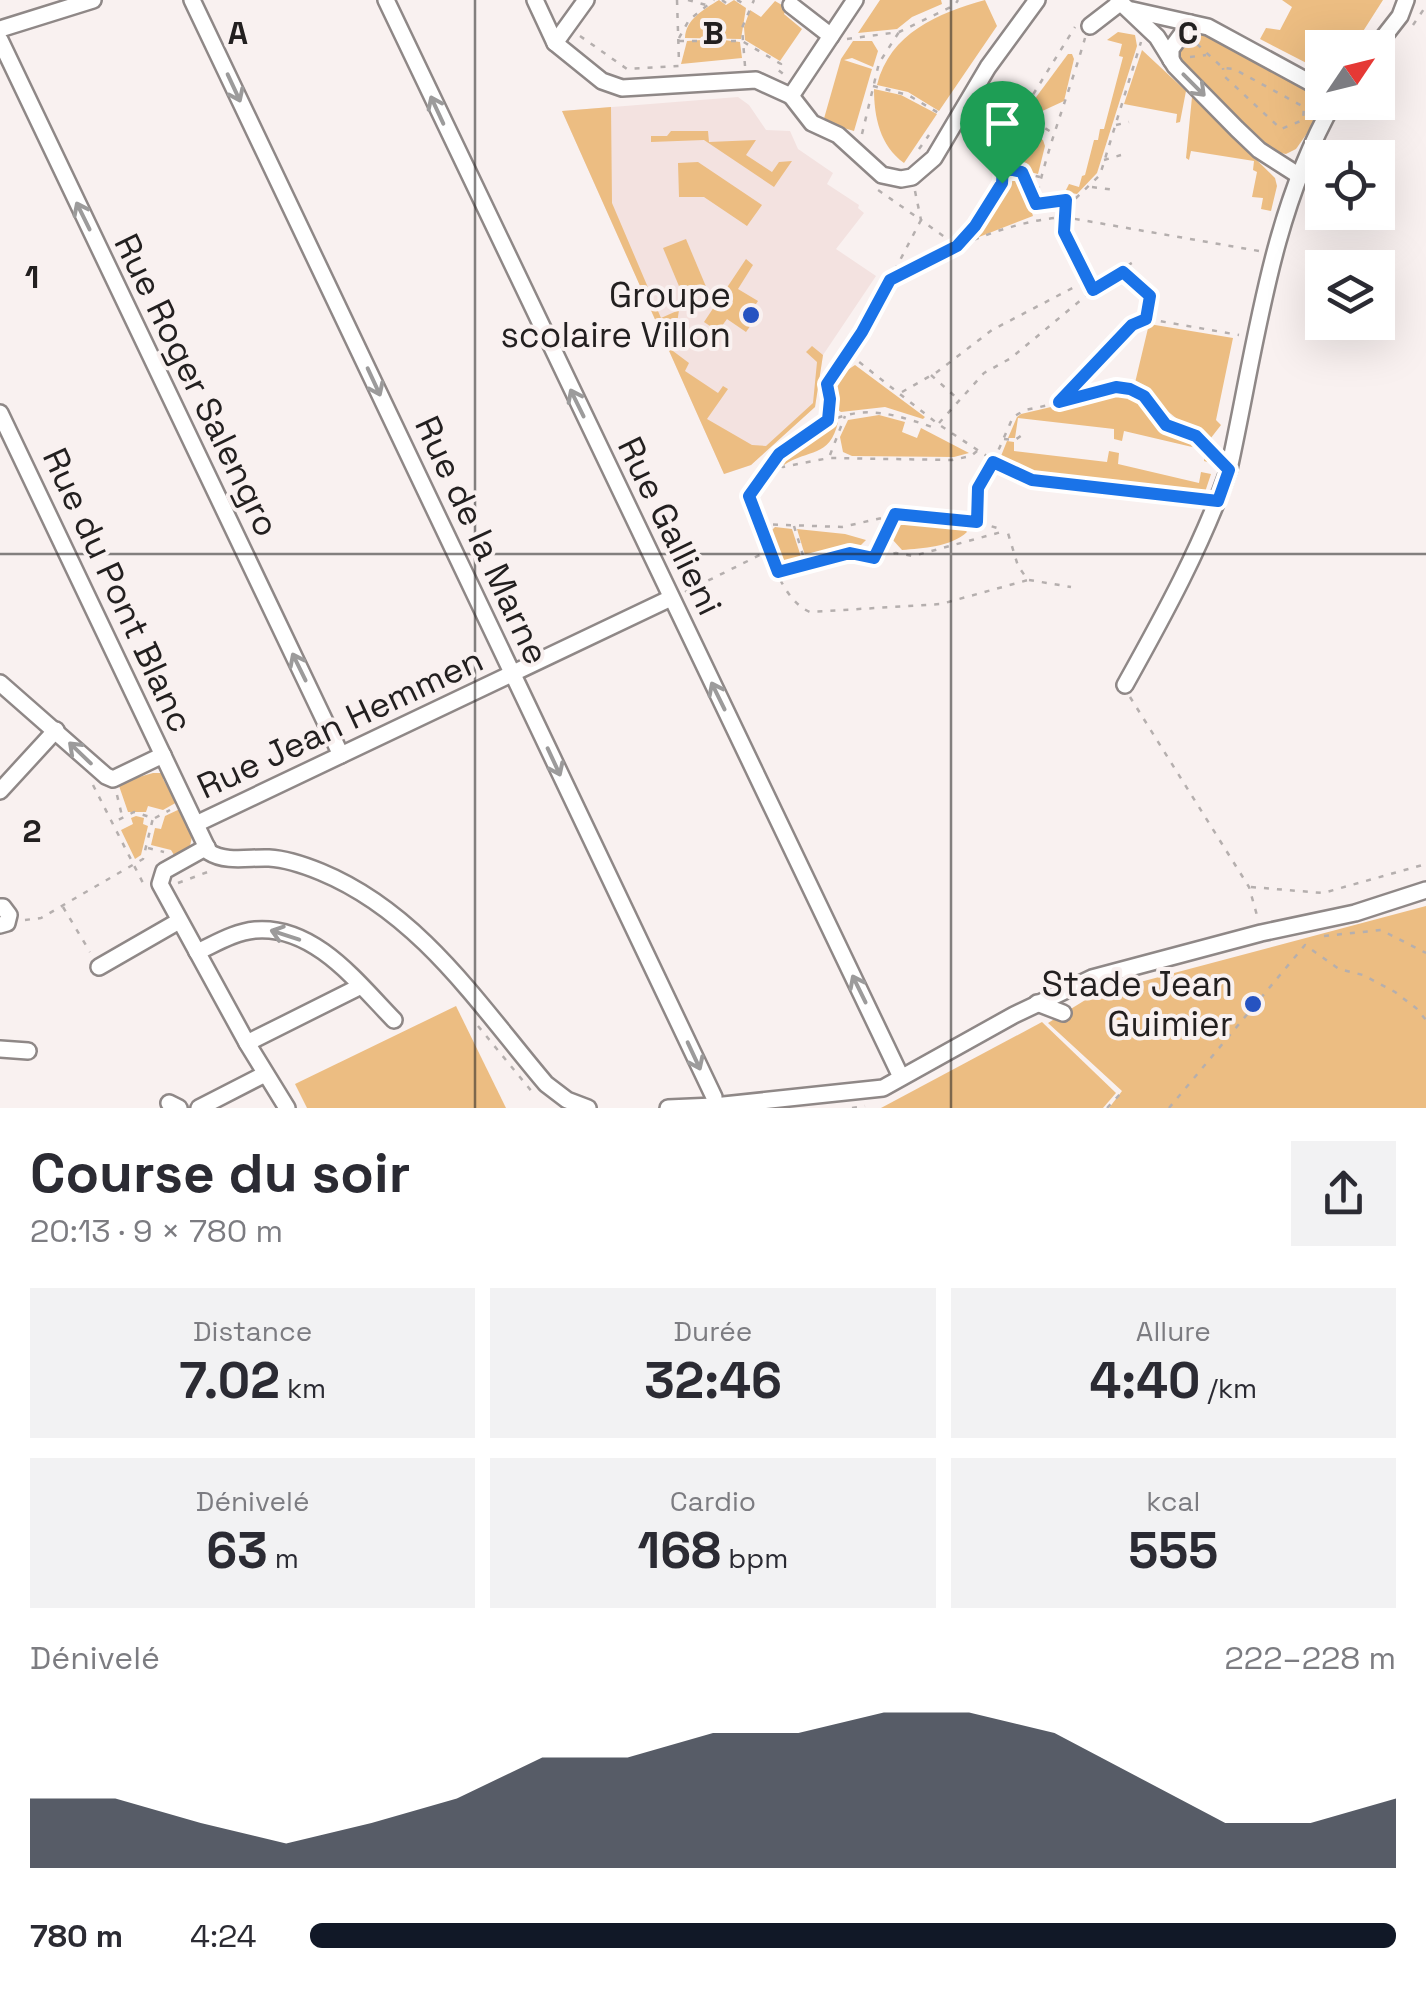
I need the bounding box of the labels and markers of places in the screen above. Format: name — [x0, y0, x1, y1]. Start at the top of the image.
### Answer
pin — [960, 81, 1045, 184]
place label: Groupe scolaire Villon — [500, 273, 731, 357]
marker: Groupe scolaire Villon — [740, 304, 762, 326]
place label: Stade Jean Guimier — [1041, 962, 1233, 1046]
marker: Stade Jean Guimier — [1242, 993, 1264, 1015]

